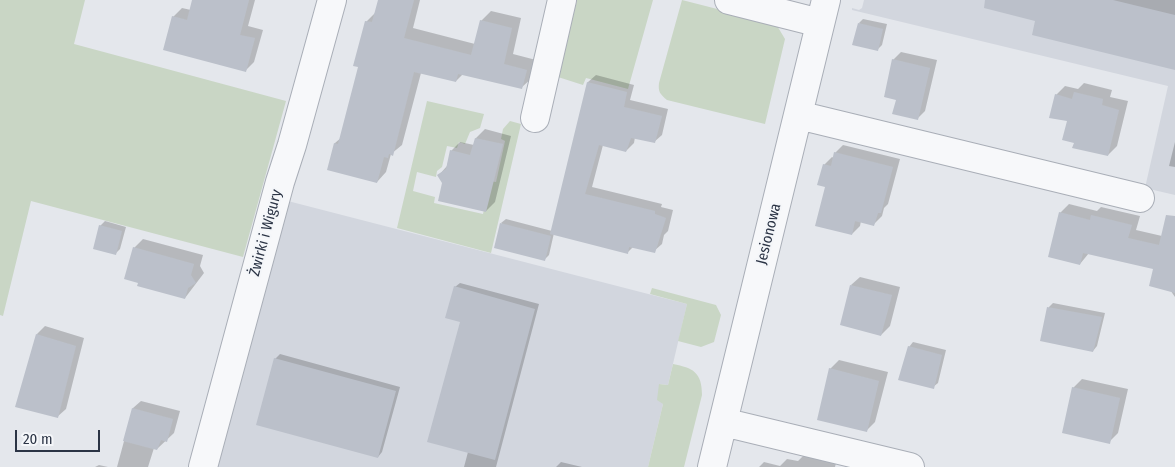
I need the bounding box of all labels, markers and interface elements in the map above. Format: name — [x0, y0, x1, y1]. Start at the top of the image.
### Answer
street label: Żwirki i Wigury — [246, 188, 286, 278]
street label: Jesionowa — [753, 202, 785, 266]
scale bar — [18, 420, 102, 452]
text: 20 m — [23, 430, 53, 448]

